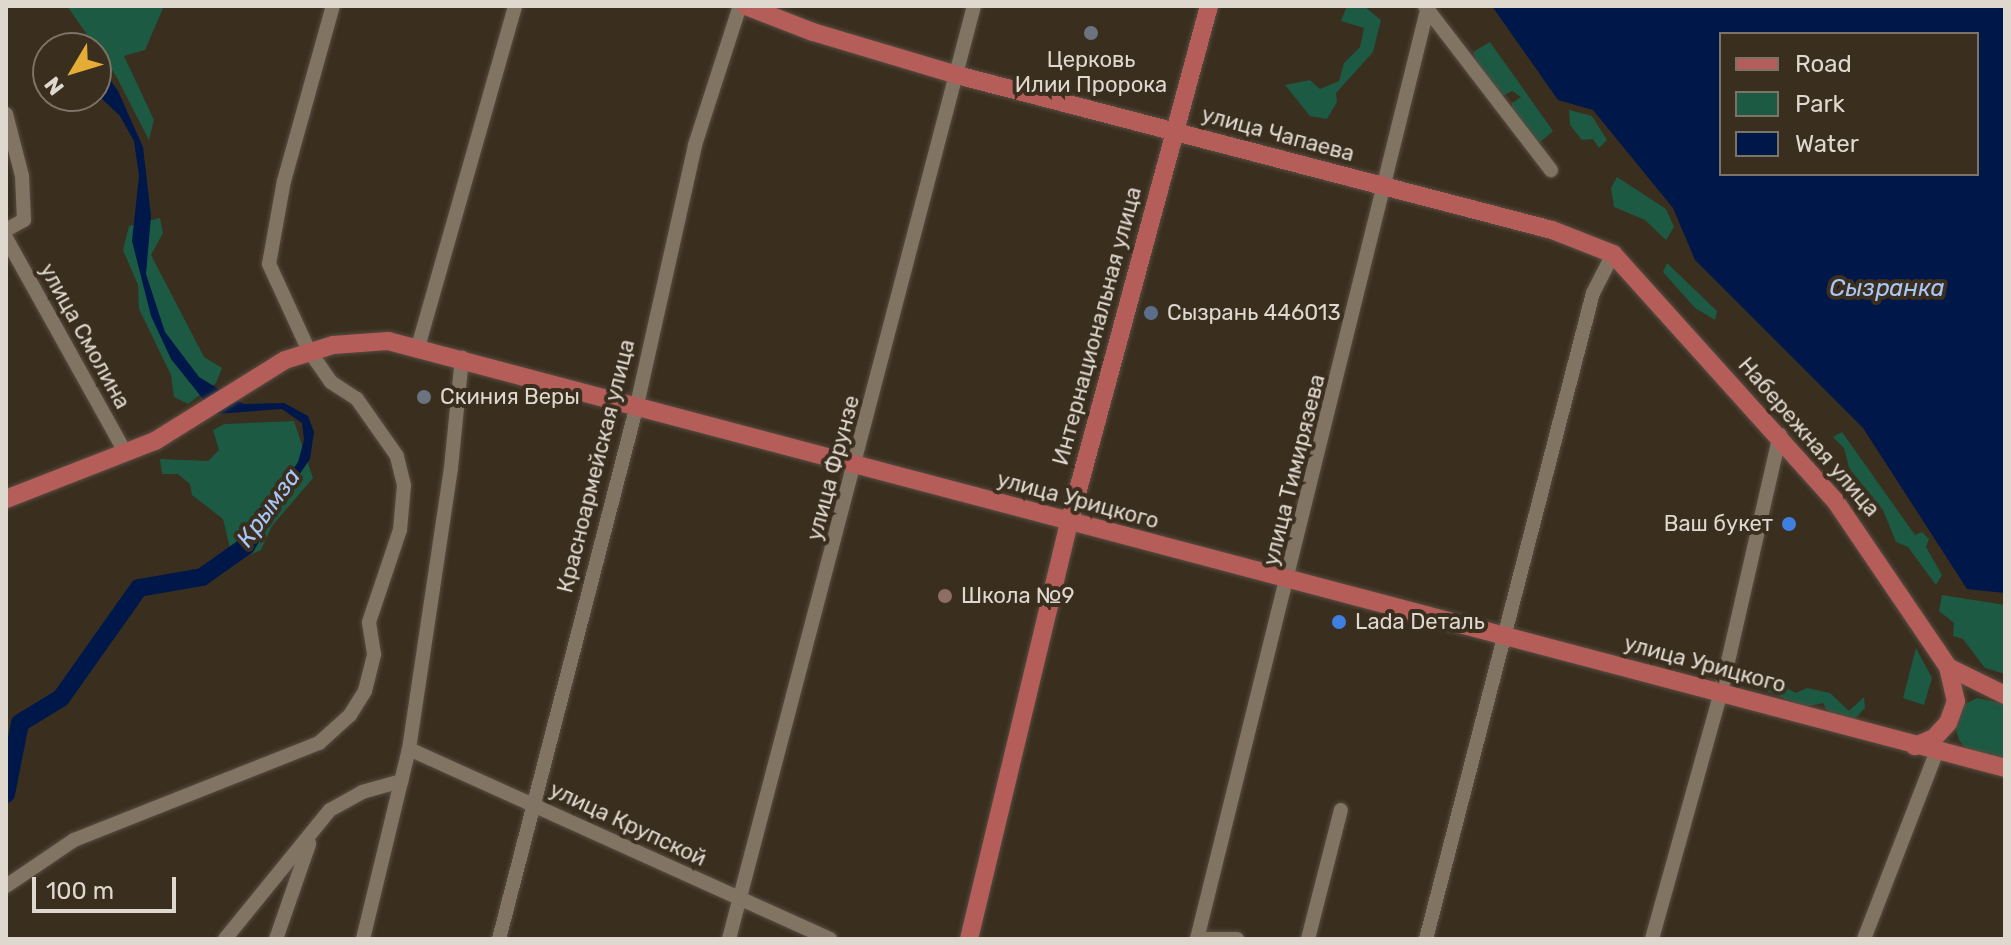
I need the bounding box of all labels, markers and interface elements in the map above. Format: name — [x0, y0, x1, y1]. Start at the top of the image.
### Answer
marker: Церковь Илии Пророка — [1082, 24, 1100, 42]
north arrow — [32, 32, 112, 112]
legend — [1719, 32, 1979, 176]
place label: Церковь Илии Пророка — [1015, 46, 1167, 98]
text: Road — [1795, 50, 1852, 78]
text: N — [39, 71, 70, 100]
text: Park — [1795, 90, 1845, 118]
street label: улица Чапаева — [1199, 101, 1357, 167]
text: Water — [1795, 130, 1859, 158]
street label: Интернациональная улица — [1047, 184, 1147, 468]
street label: улица Смолина — [34, 259, 136, 413]
water label: Сызранка — [1829, 275, 1945, 303]
place label: Сызрань 446013 — [1167, 300, 1341, 326]
marker: Сызрань 446013 — [1142, 304, 1160, 322]
street label: Красноармейская улица — [552, 337, 640, 595]
street label: Набережная улица — [1733, 352, 1885, 522]
street label: улица Тимирязева — [1257, 372, 1331, 568]
place label: Скиния Веры — [440, 384, 580, 410]
marker: Скиния Веры — [415, 388, 433, 406]
street label: улица Фрунзе — [801, 393, 865, 543]
water label: Крымза — [231, 463, 307, 553]
street label: улица Урицкого — [994, 466, 1162, 534]
place label: Ваш букет — [1664, 511, 1773, 537]
marker: Ваш букет — [1780, 515, 1798, 533]
place label: Школа №9 — [961, 583, 1075, 609]
marker: Школа №9 — [936, 587, 954, 605]
place label: Lada Dеталь — [1355, 609, 1485, 635]
marker: Lada Dеталь — [1330, 613, 1348, 631]
street label: улица Урицкого — [1621, 630, 1789, 698]
street label: улица Крупской — [545, 776, 711, 872]
scale bar — [36, 861, 180, 911]
text: 100 m — [46, 877, 114, 905]

